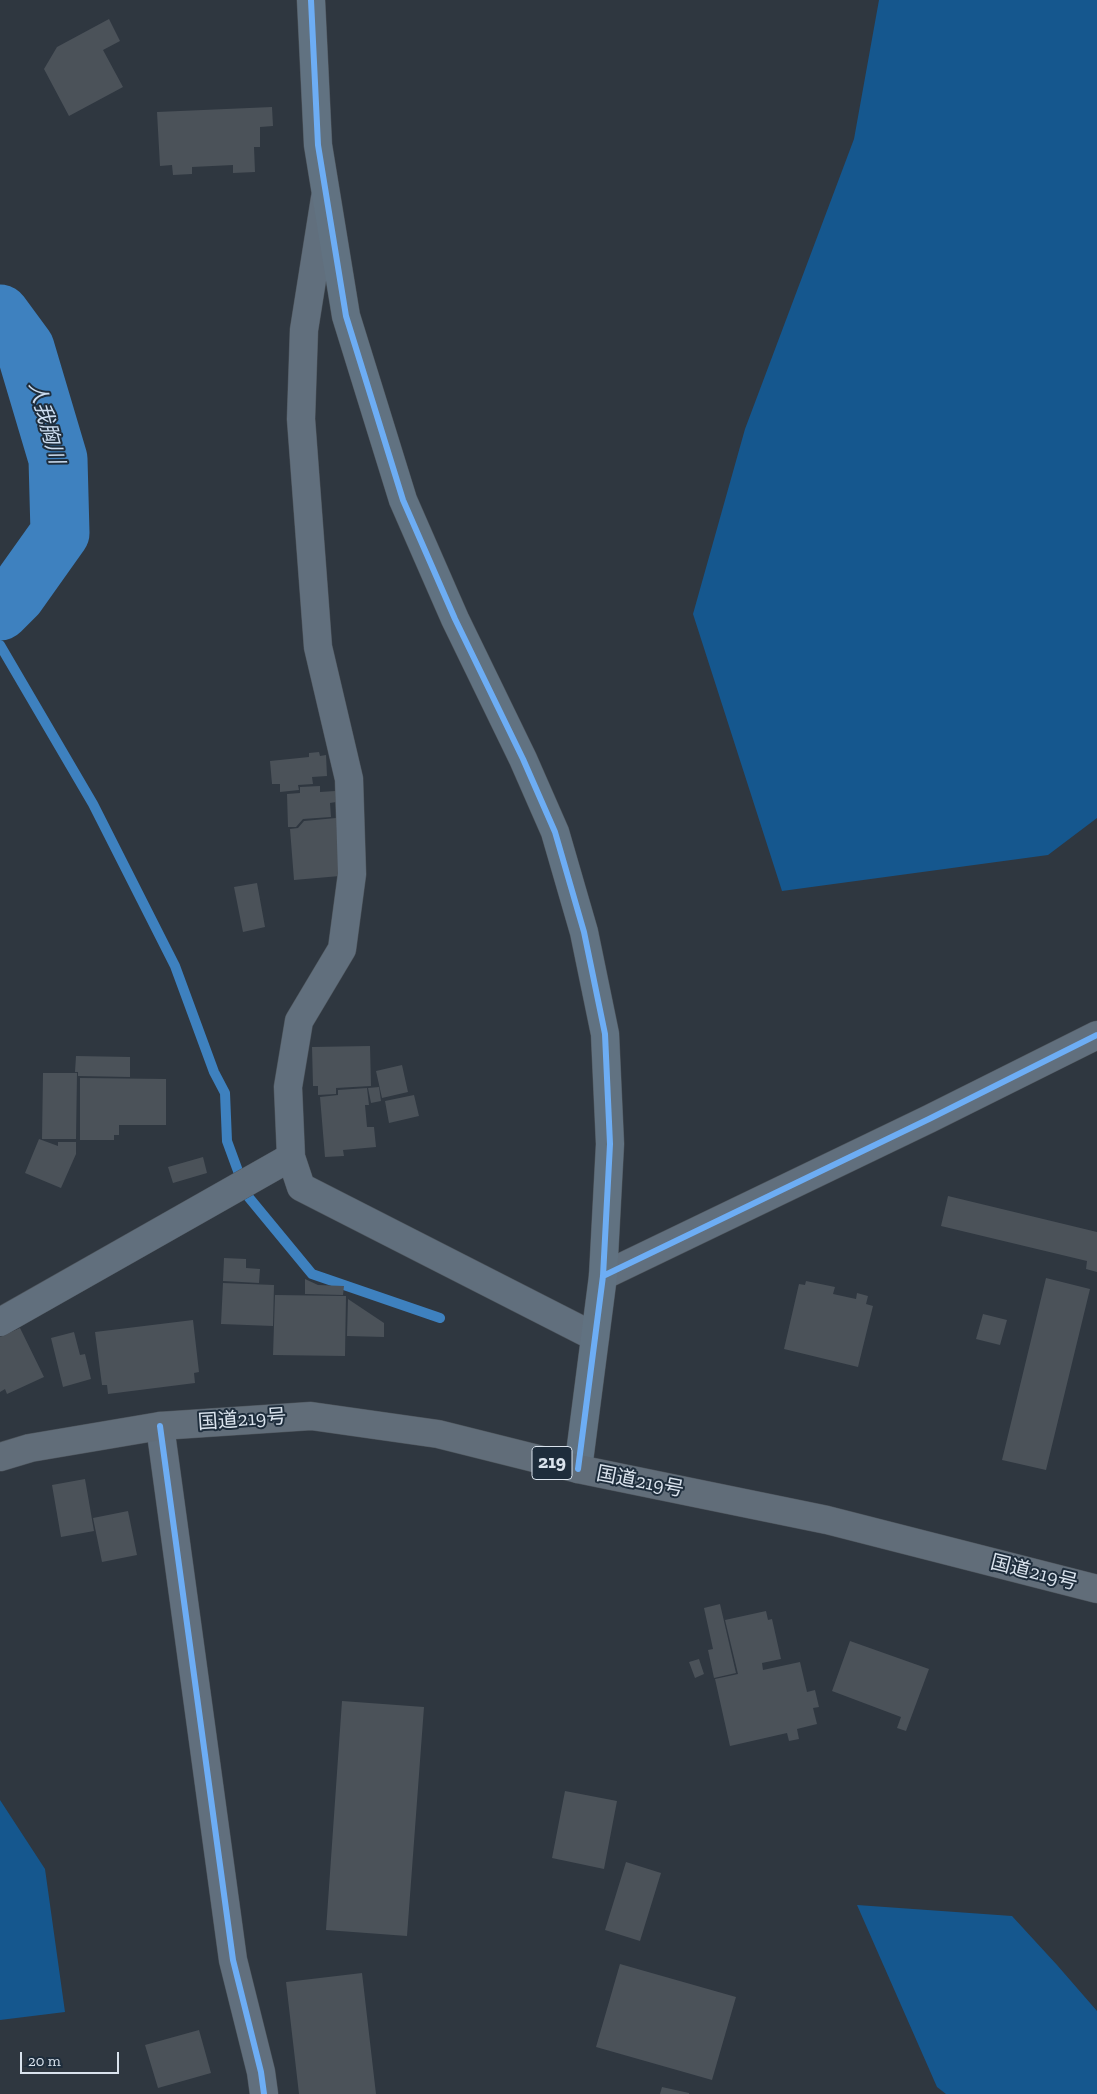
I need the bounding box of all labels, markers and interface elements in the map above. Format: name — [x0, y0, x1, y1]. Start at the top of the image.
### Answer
water label: 人我胸川 — [23, 379, 69, 467]
street label: 国道219号 — [197, 1405, 287, 1435]
road number: 219 — [532, 1446, 572, 1480]
street label: 国道219号 — [594, 1462, 686, 1502]
street label: 国道219号 — [988, 1551, 1080, 1595]
scale bar — [22, 2042, 121, 2074]
text: 20 m — [28, 2052, 61, 2070]

